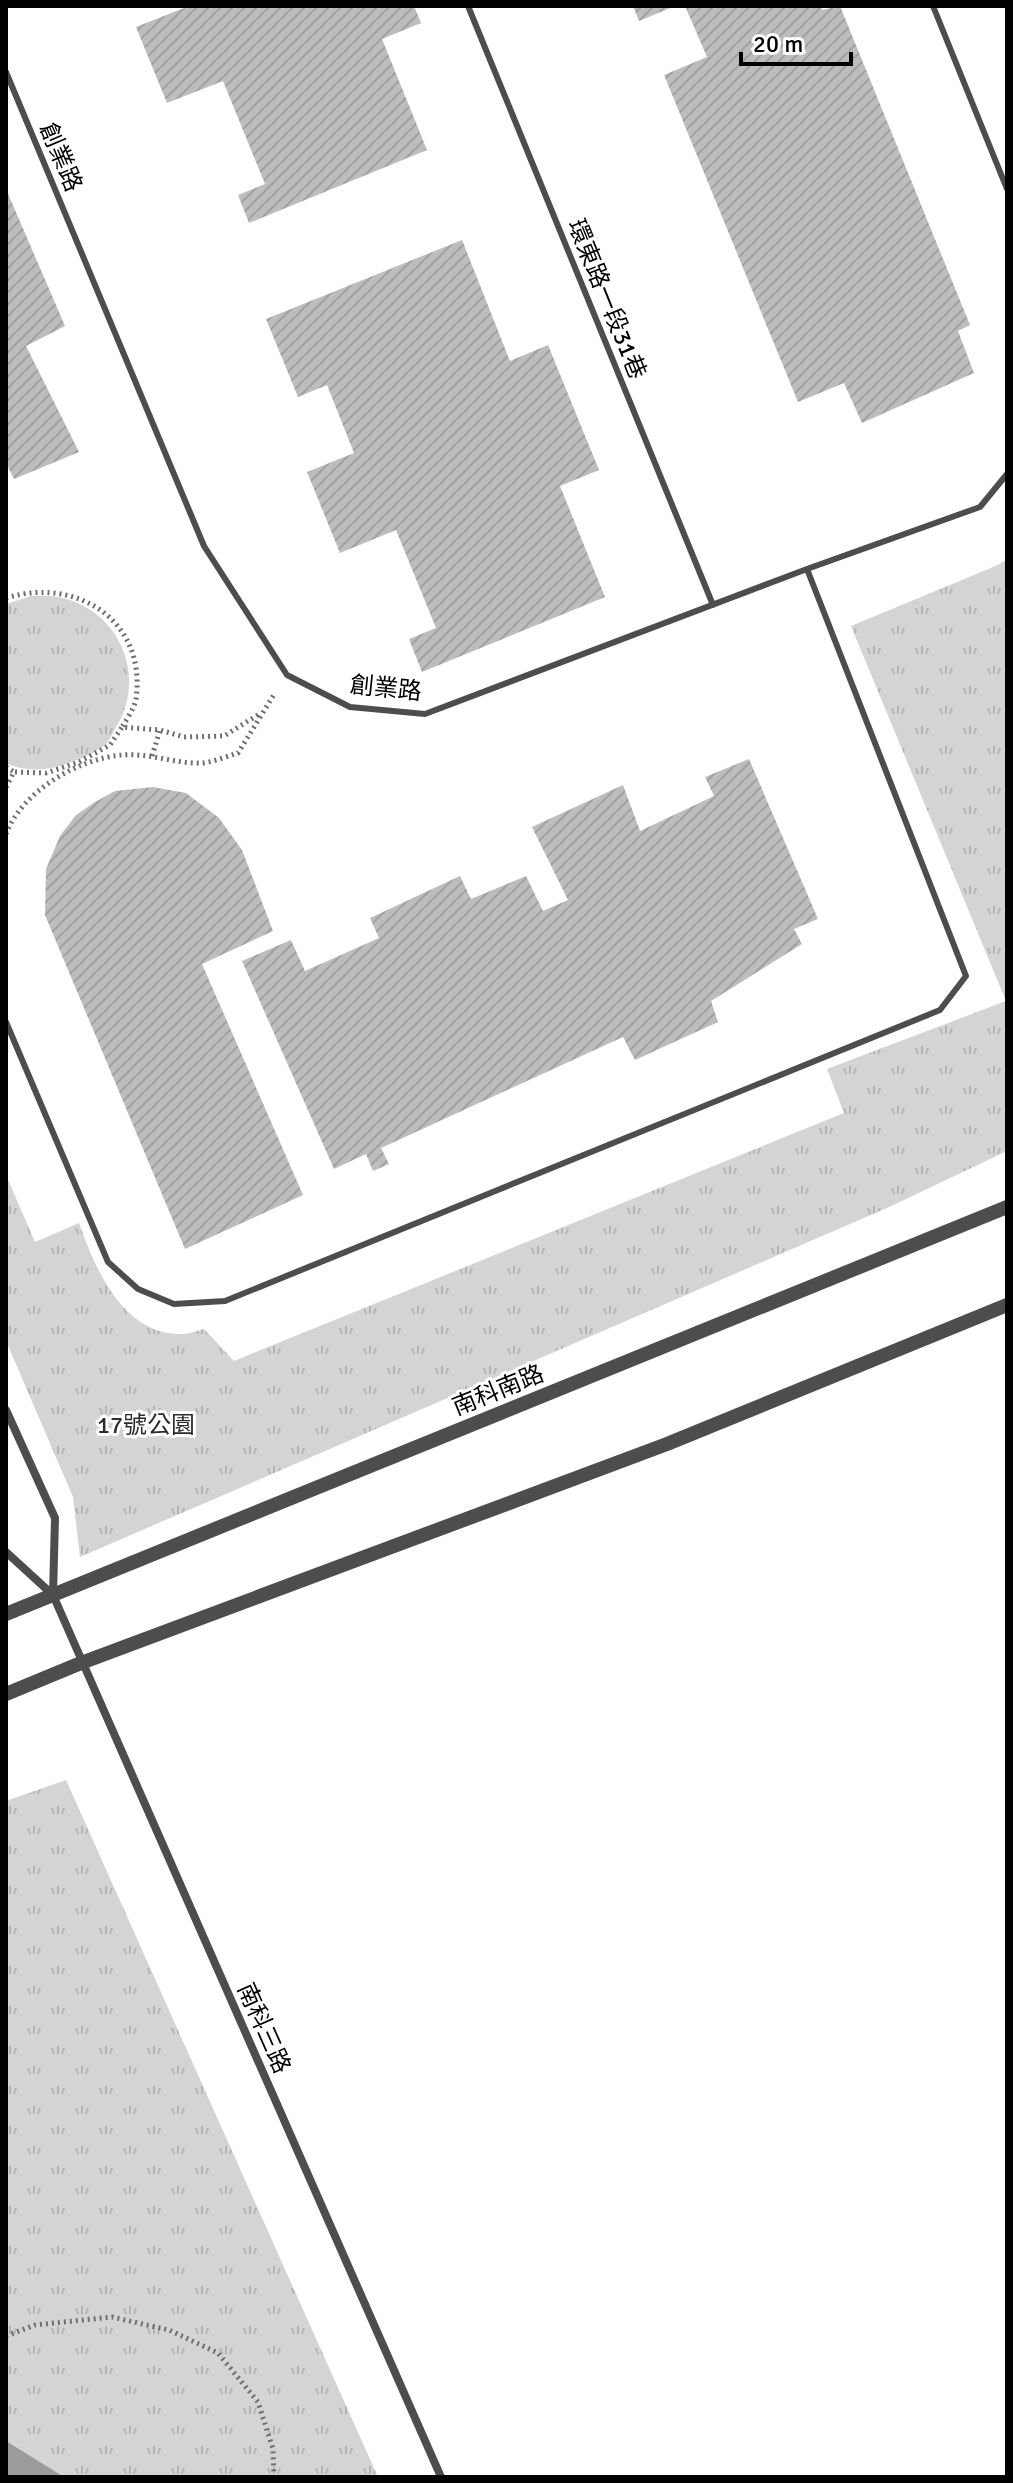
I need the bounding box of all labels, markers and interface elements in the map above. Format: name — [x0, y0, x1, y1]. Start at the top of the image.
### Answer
scale bar — [741, 16, 851, 66]
text: 20 m — [753, 29, 803, 59]
street label: 創業路 — [33, 118, 89, 196]
street label: 環東路一段31巷 — [561, 215, 653, 383]
street label: 創業路 — [349, 669, 423, 707]
street label: 南科南路 — [448, 1358, 548, 1422]
park label: 17號公園 — [97, 1410, 195, 1440]
street label: 南科三路 — [231, 1978, 297, 2078]

